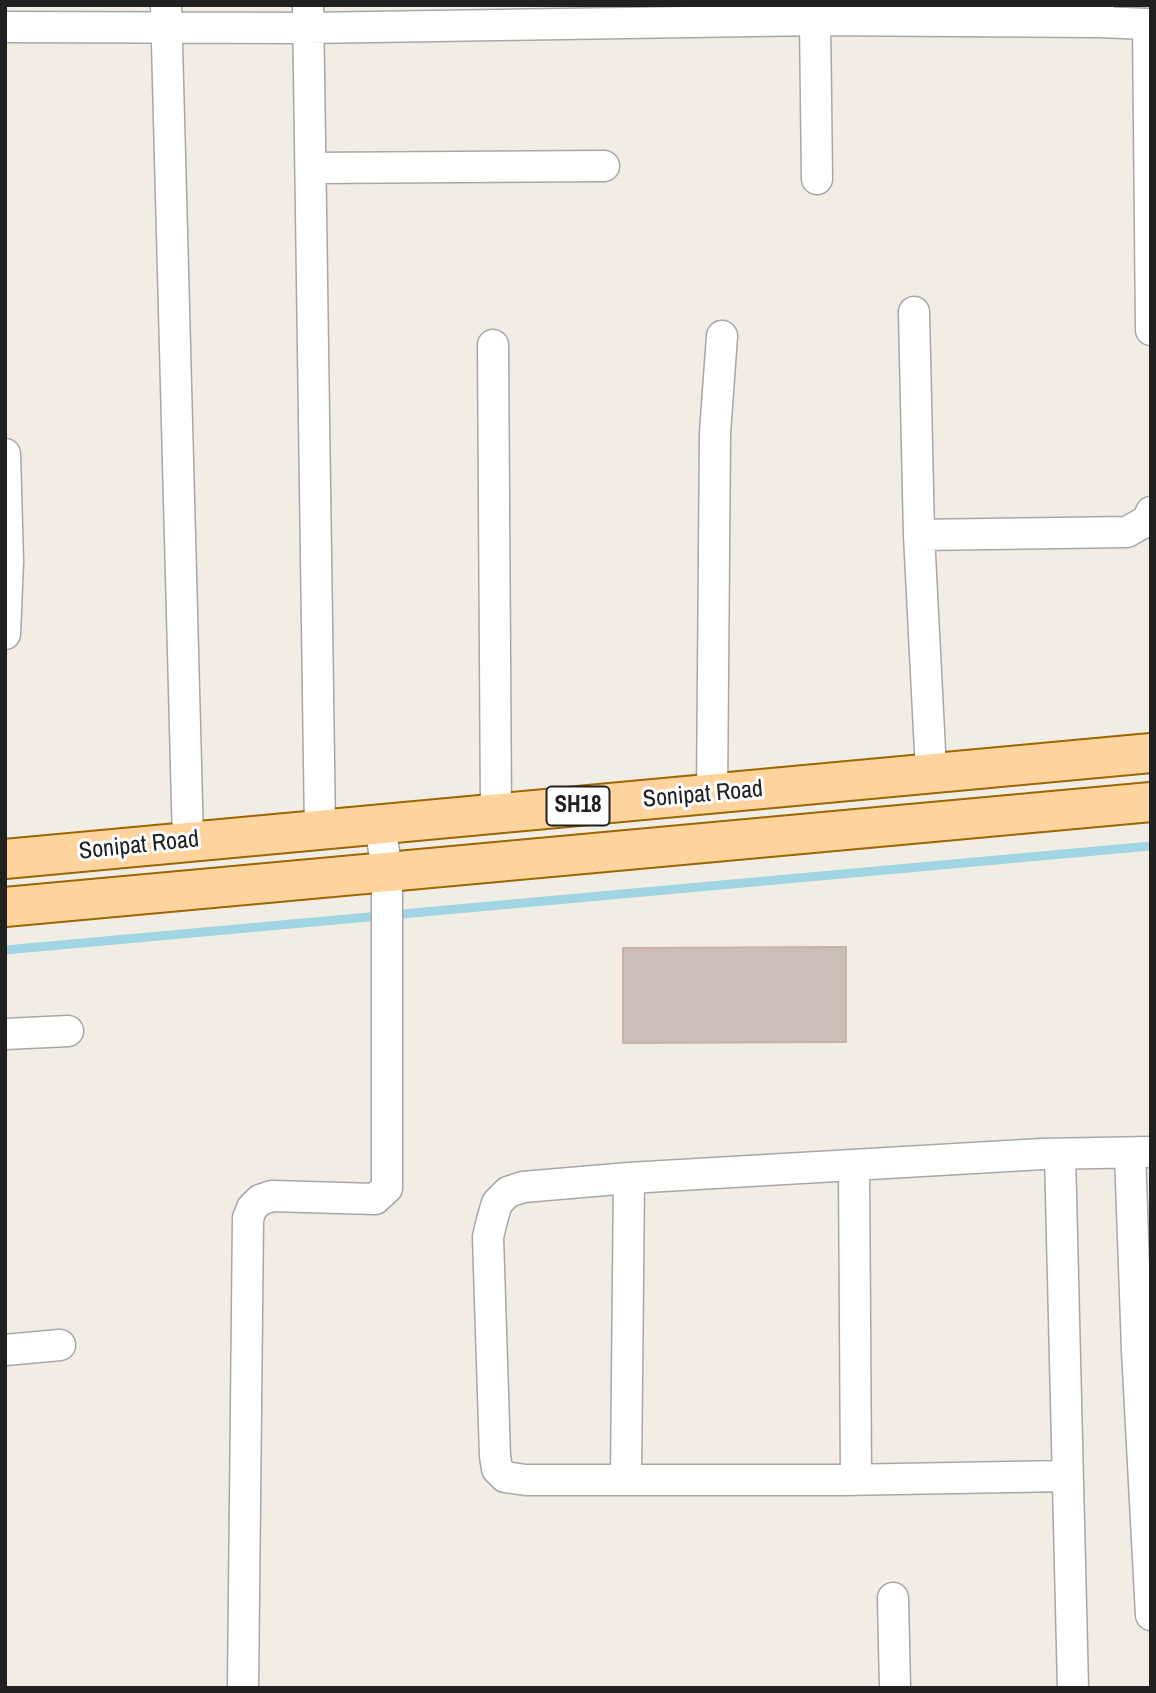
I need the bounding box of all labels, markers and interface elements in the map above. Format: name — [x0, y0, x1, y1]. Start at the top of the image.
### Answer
street label: Sonipat Road — [642, 775, 764, 815]
road number: SH18 — [546, 786, 610, 826]
street label: Sonipat Road — [78, 825, 200, 867]

